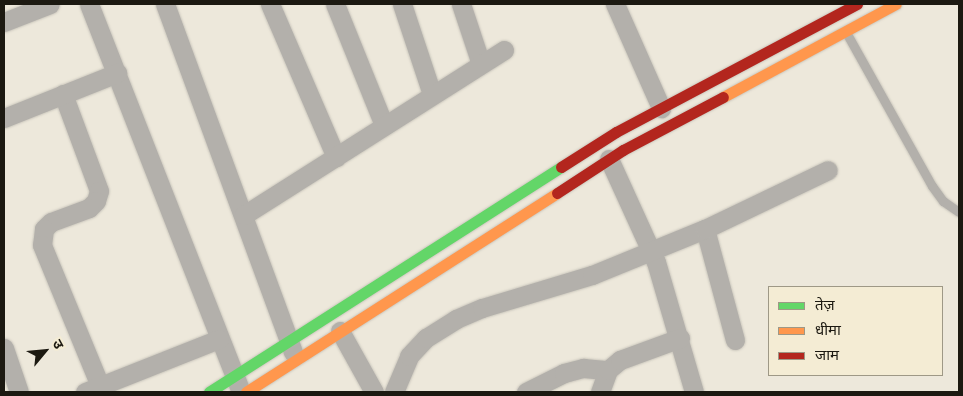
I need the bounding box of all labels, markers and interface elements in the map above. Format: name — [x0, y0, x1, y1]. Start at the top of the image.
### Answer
legend — [768, 286, 943, 376]
text: तेज़ — [815, 296, 835, 313]
text: धीमा — [815, 321, 841, 338]
north arrow — [20, 326, 70, 376]
text: उ — [49, 337, 67, 351]
text: जाम — [815, 346, 839, 363]

